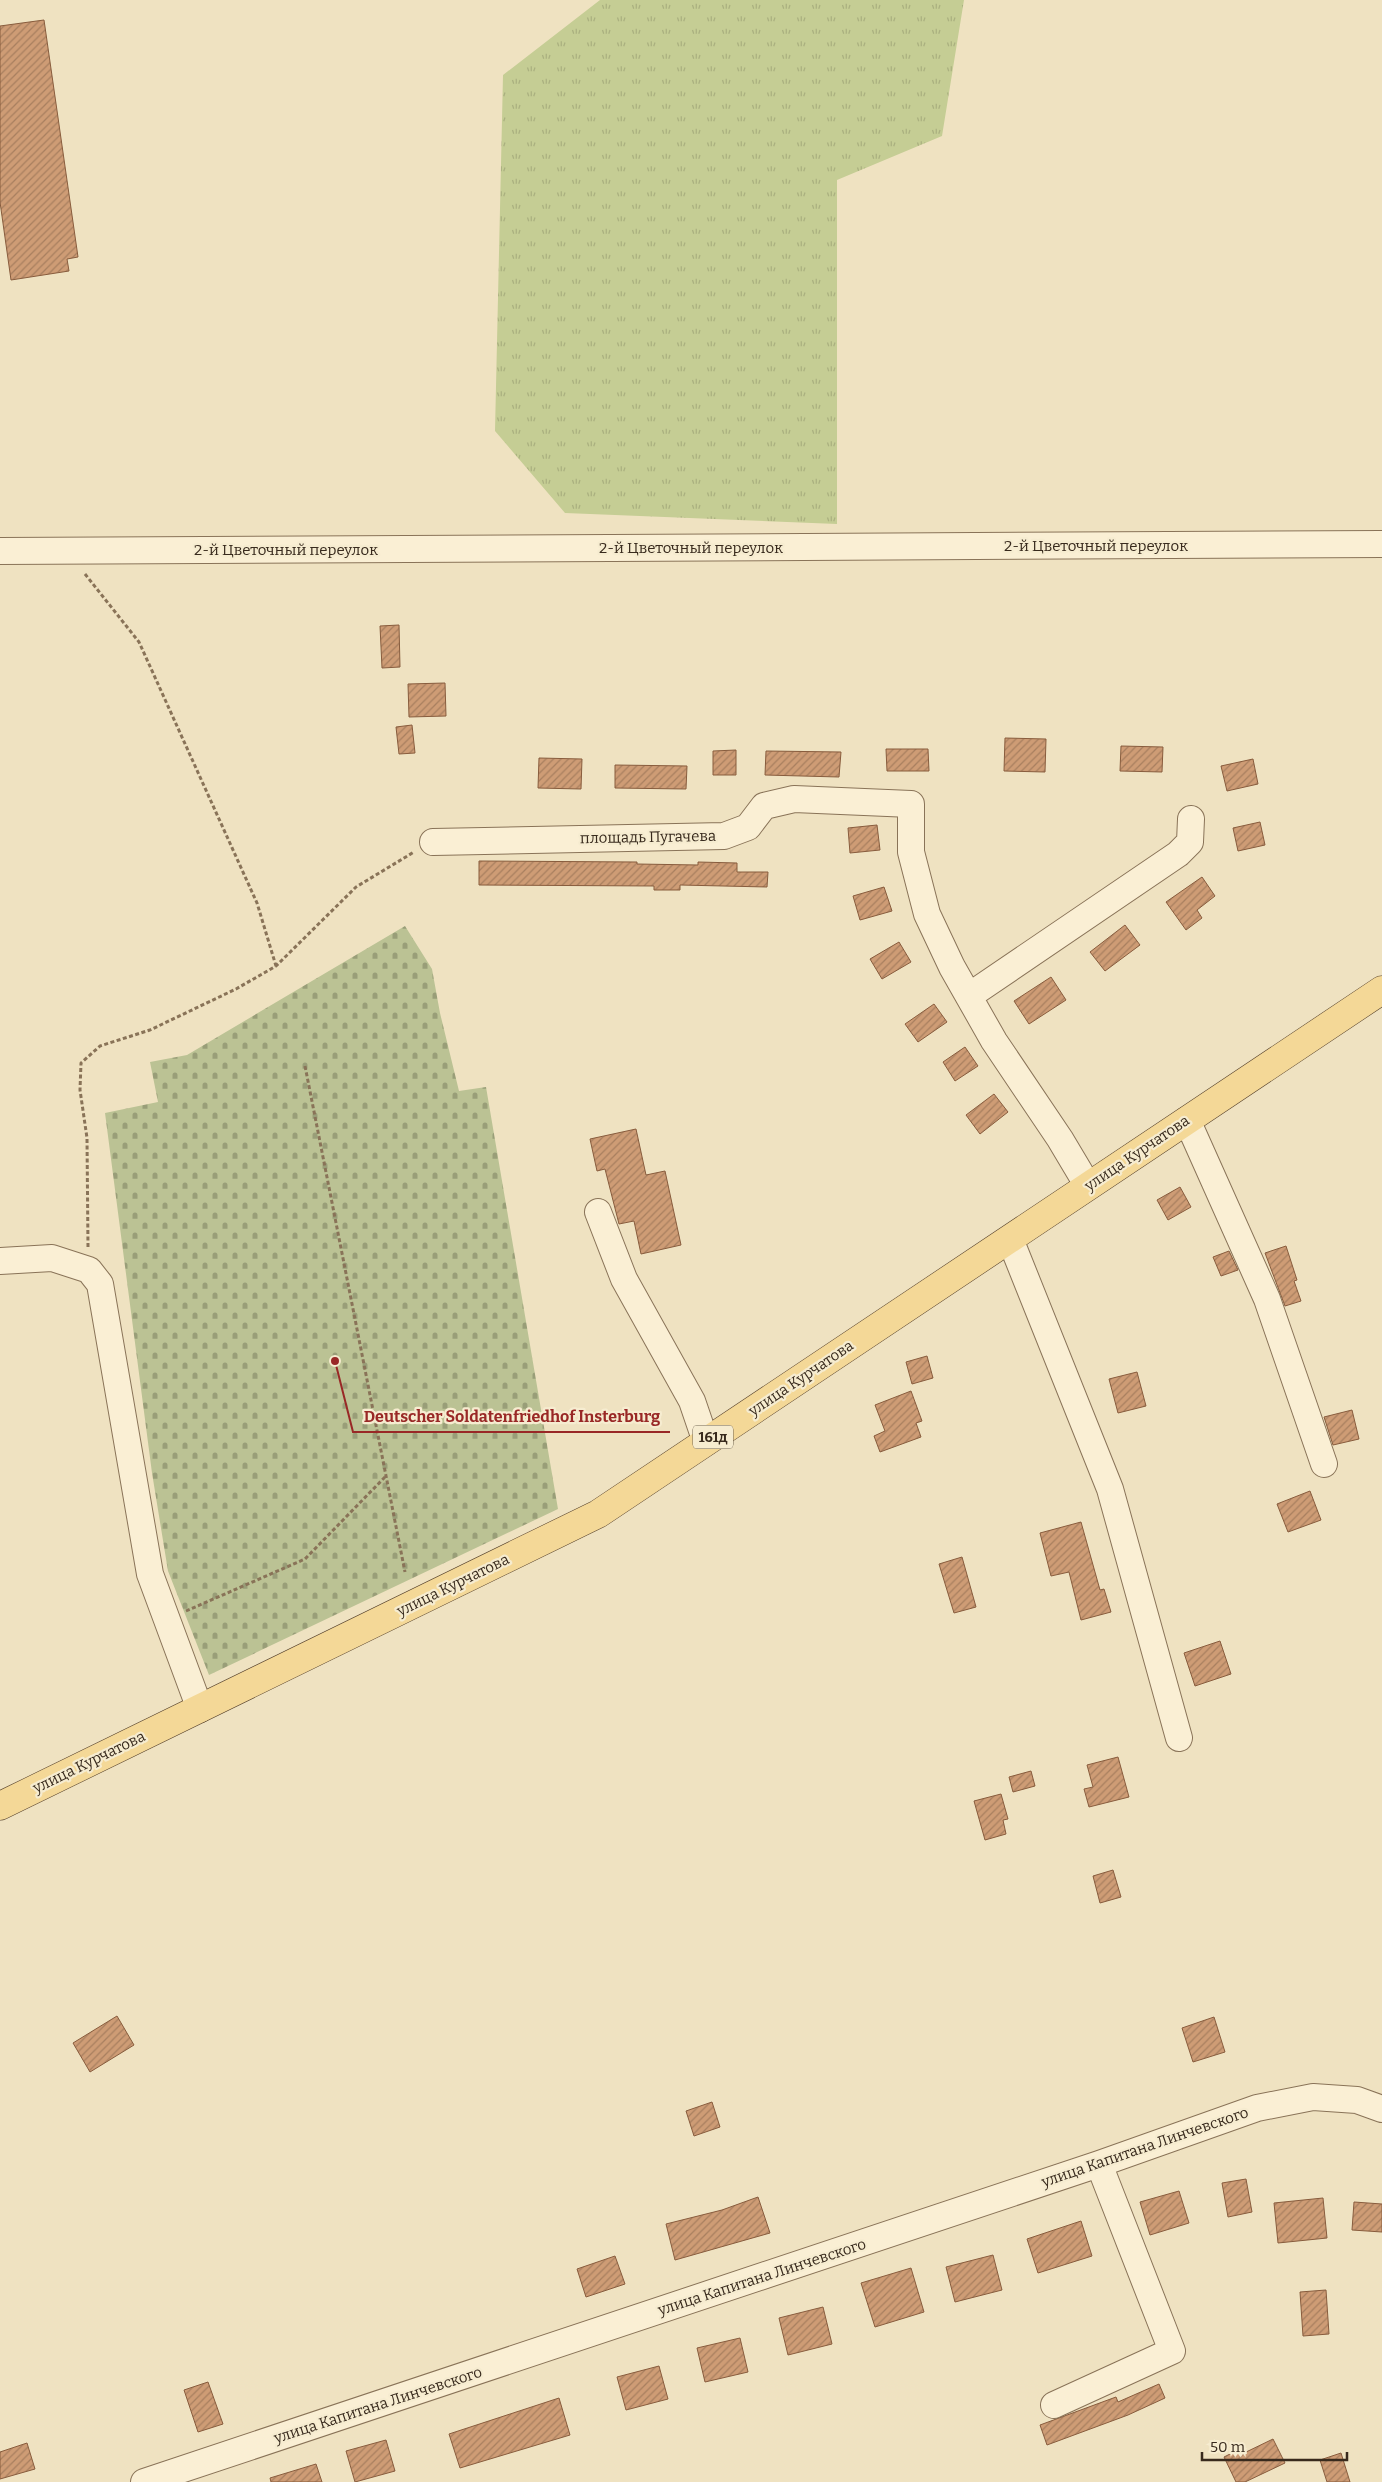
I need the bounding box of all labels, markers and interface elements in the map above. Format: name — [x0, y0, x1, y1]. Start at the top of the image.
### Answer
street label: 2-й Цветочный переулок — [1004, 537, 1188, 555]
street label: 2-й Цветочный переулок — [599, 539, 783, 557]
street label: 2-й Цветочный переулок — [194, 541, 378, 559]
street label: площадь Пугачева — [580, 827, 716, 847]
street label: улица Курчатова — [1080, 1111, 1193, 1195]
street label: улица Курчатова — [744, 1336, 857, 1420]
callout: Deutscher Soldatenfriedhof Insterburg — [353, 1401, 670, 1432]
text: Deutscher Soldatenfriedhof Insterburg — [364, 1407, 660, 1426]
road number: 161д — [693, 1425, 733, 1448]
street label: улица Курчатова — [393, 1550, 512, 1620]
street label: улица Курчатова — [29, 1727, 148, 1797]
street label: улица Капитана Линчевского — [1038, 2103, 1251, 2191]
street label: улица Капитана Линчевского — [655, 2235, 868, 2319]
street label: улица Капитана Линчевского — [271, 2363, 484, 2447]
scale bar — [1202, 2430, 1347, 2462]
text: 50 m — [1210, 2438, 1246, 2456]

